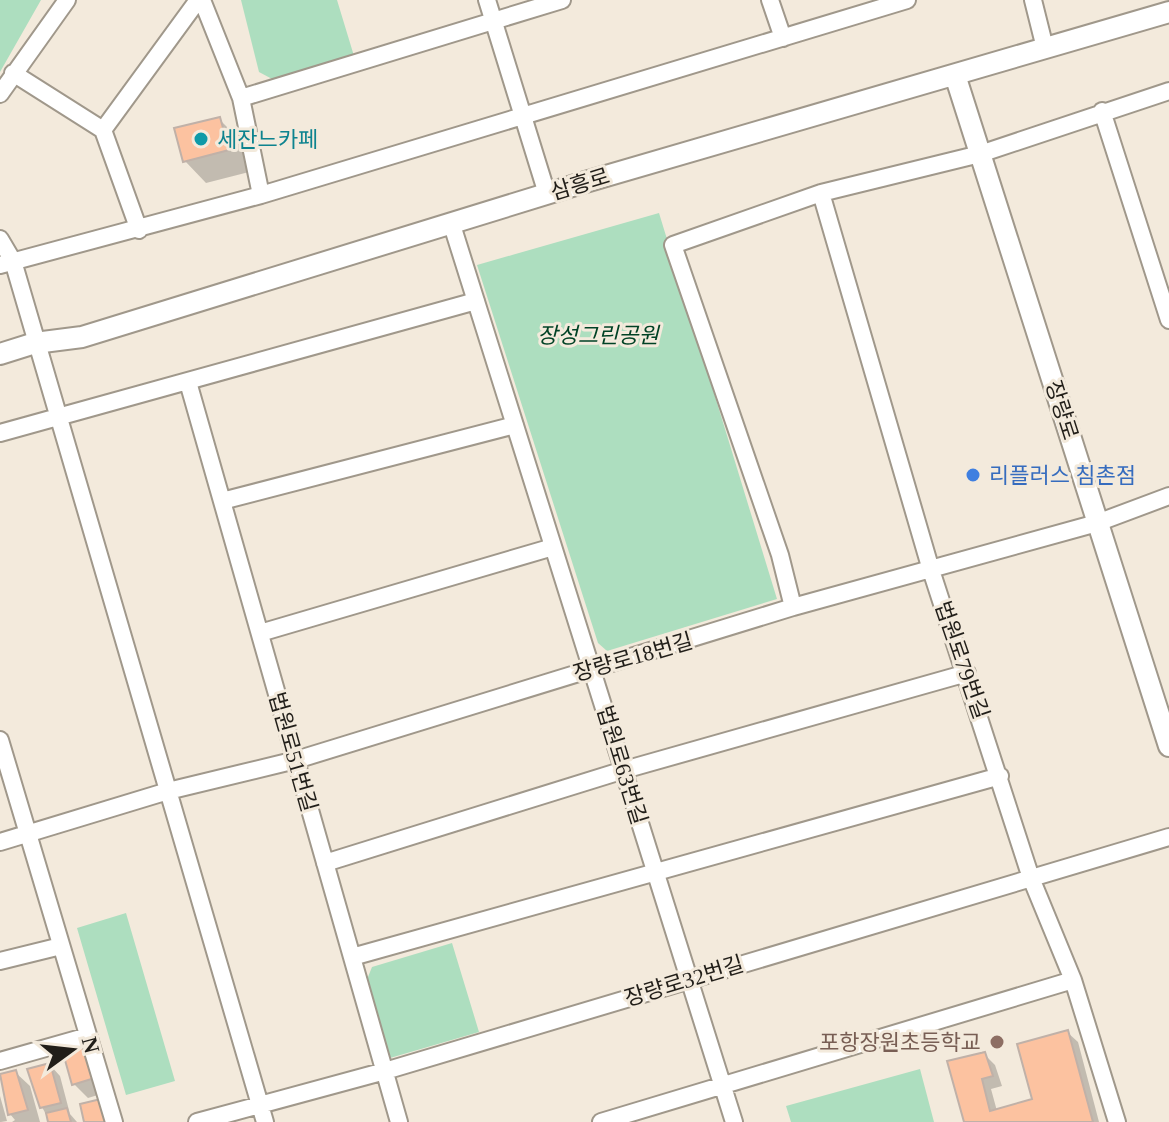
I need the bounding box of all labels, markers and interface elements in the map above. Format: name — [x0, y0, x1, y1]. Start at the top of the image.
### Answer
place label: 세잔느카페 — [217, 127, 318, 152]
marker: 세잔느카페 — [192, 130, 210, 148]
street label: 삼흥로 — [547, 163, 613, 205]
park label: 장성그린공원 — [537, 323, 660, 348]
street label: 장량로 — [1041, 377, 1083, 443]
place label: 리플러스 침촌점 — [989, 463, 1136, 488]
marker: 리플러스 침촌점 — [964, 466, 982, 484]
street label: 법원로79번길 — [930, 598, 994, 722]
street label: 장량로18번길 — [570, 628, 696, 686]
street label: 법원로51번길 — [264, 689, 322, 815]
street label: 법원로63번길 — [592, 702, 652, 828]
street label: 장량로32번길 — [621, 951, 747, 1011]
north arrow — [32, 1010, 112, 1090]
place label: 포항장원초등학교 — [819, 1030, 981, 1055]
marker: 포항장원초등학교 — [988, 1033, 1006, 1051]
text: N — [77, 1034, 105, 1056]

